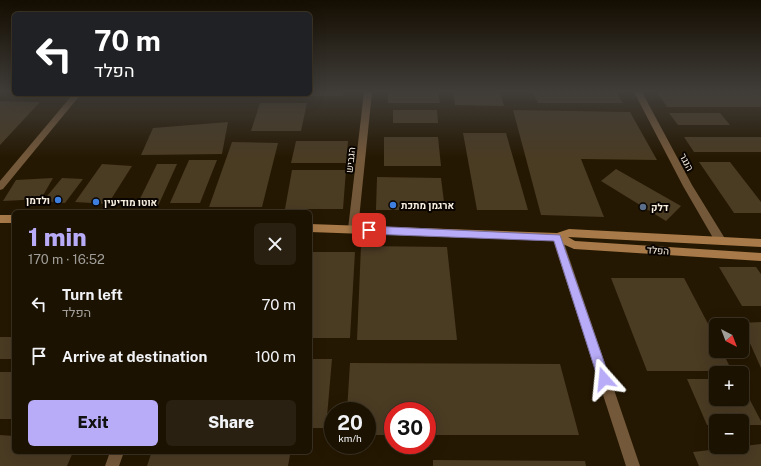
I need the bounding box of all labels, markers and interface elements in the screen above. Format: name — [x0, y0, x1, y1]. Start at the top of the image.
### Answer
text: 70 m — [94, 24, 161, 57]
icon: left — [28, 28, 80, 80]
text: הפלד — [94, 60, 135, 81]
street label: הגביש — [343, 146, 357, 174]
street label: הנגר — [677, 151, 697, 173]
place label: ולדמן — [26, 194, 50, 206]
marker: ולדמן — [53, 195, 63, 205]
place label: אוטו מודיעין — [104, 196, 158, 208]
marker: אוטו מודיעין — [91, 197, 101, 207]
place label: ארגמן מתכת — [401, 199, 454, 211]
marker: ארגמן מתכת — [388, 200, 398, 210]
place label: דלק — [651, 201, 669, 213]
marker: דלק — [638, 202, 648, 212]
pin — [352, 213, 386, 247]
icon: arrive — [358, 219, 380, 241]
text: 1 min — [28, 223, 87, 251]
button: close — [254, 223, 296, 265]
street label: הפלד — [646, 243, 670, 257]
text: 170 m · 16:52 — [28, 252, 105, 267]
text: Turn left — [62, 286, 123, 303]
icon: left — [28, 293, 50, 315]
text: 70 m — [261, 296, 296, 313]
text: הפלד — [62, 305, 91, 320]
north arrow — [709, 318, 749, 358]
map controls — [709, 318, 749, 454]
icon: arrive — [28, 345, 50, 367]
text: Arrive at destination — [62, 348, 207, 365]
text: 100 m — [255, 348, 296, 365]
position arrow — [583, 358, 625, 400]
button: + — [709, 366, 749, 406]
button: Exit — [28, 400, 158, 446]
button: Share — [166, 400, 296, 446]
speed limit sign: 30 — [384, 402, 436, 454]
text: 20 — [337, 411, 363, 435]
button: − — [709, 414, 749, 454]
text: km/h — [338, 432, 362, 444]

